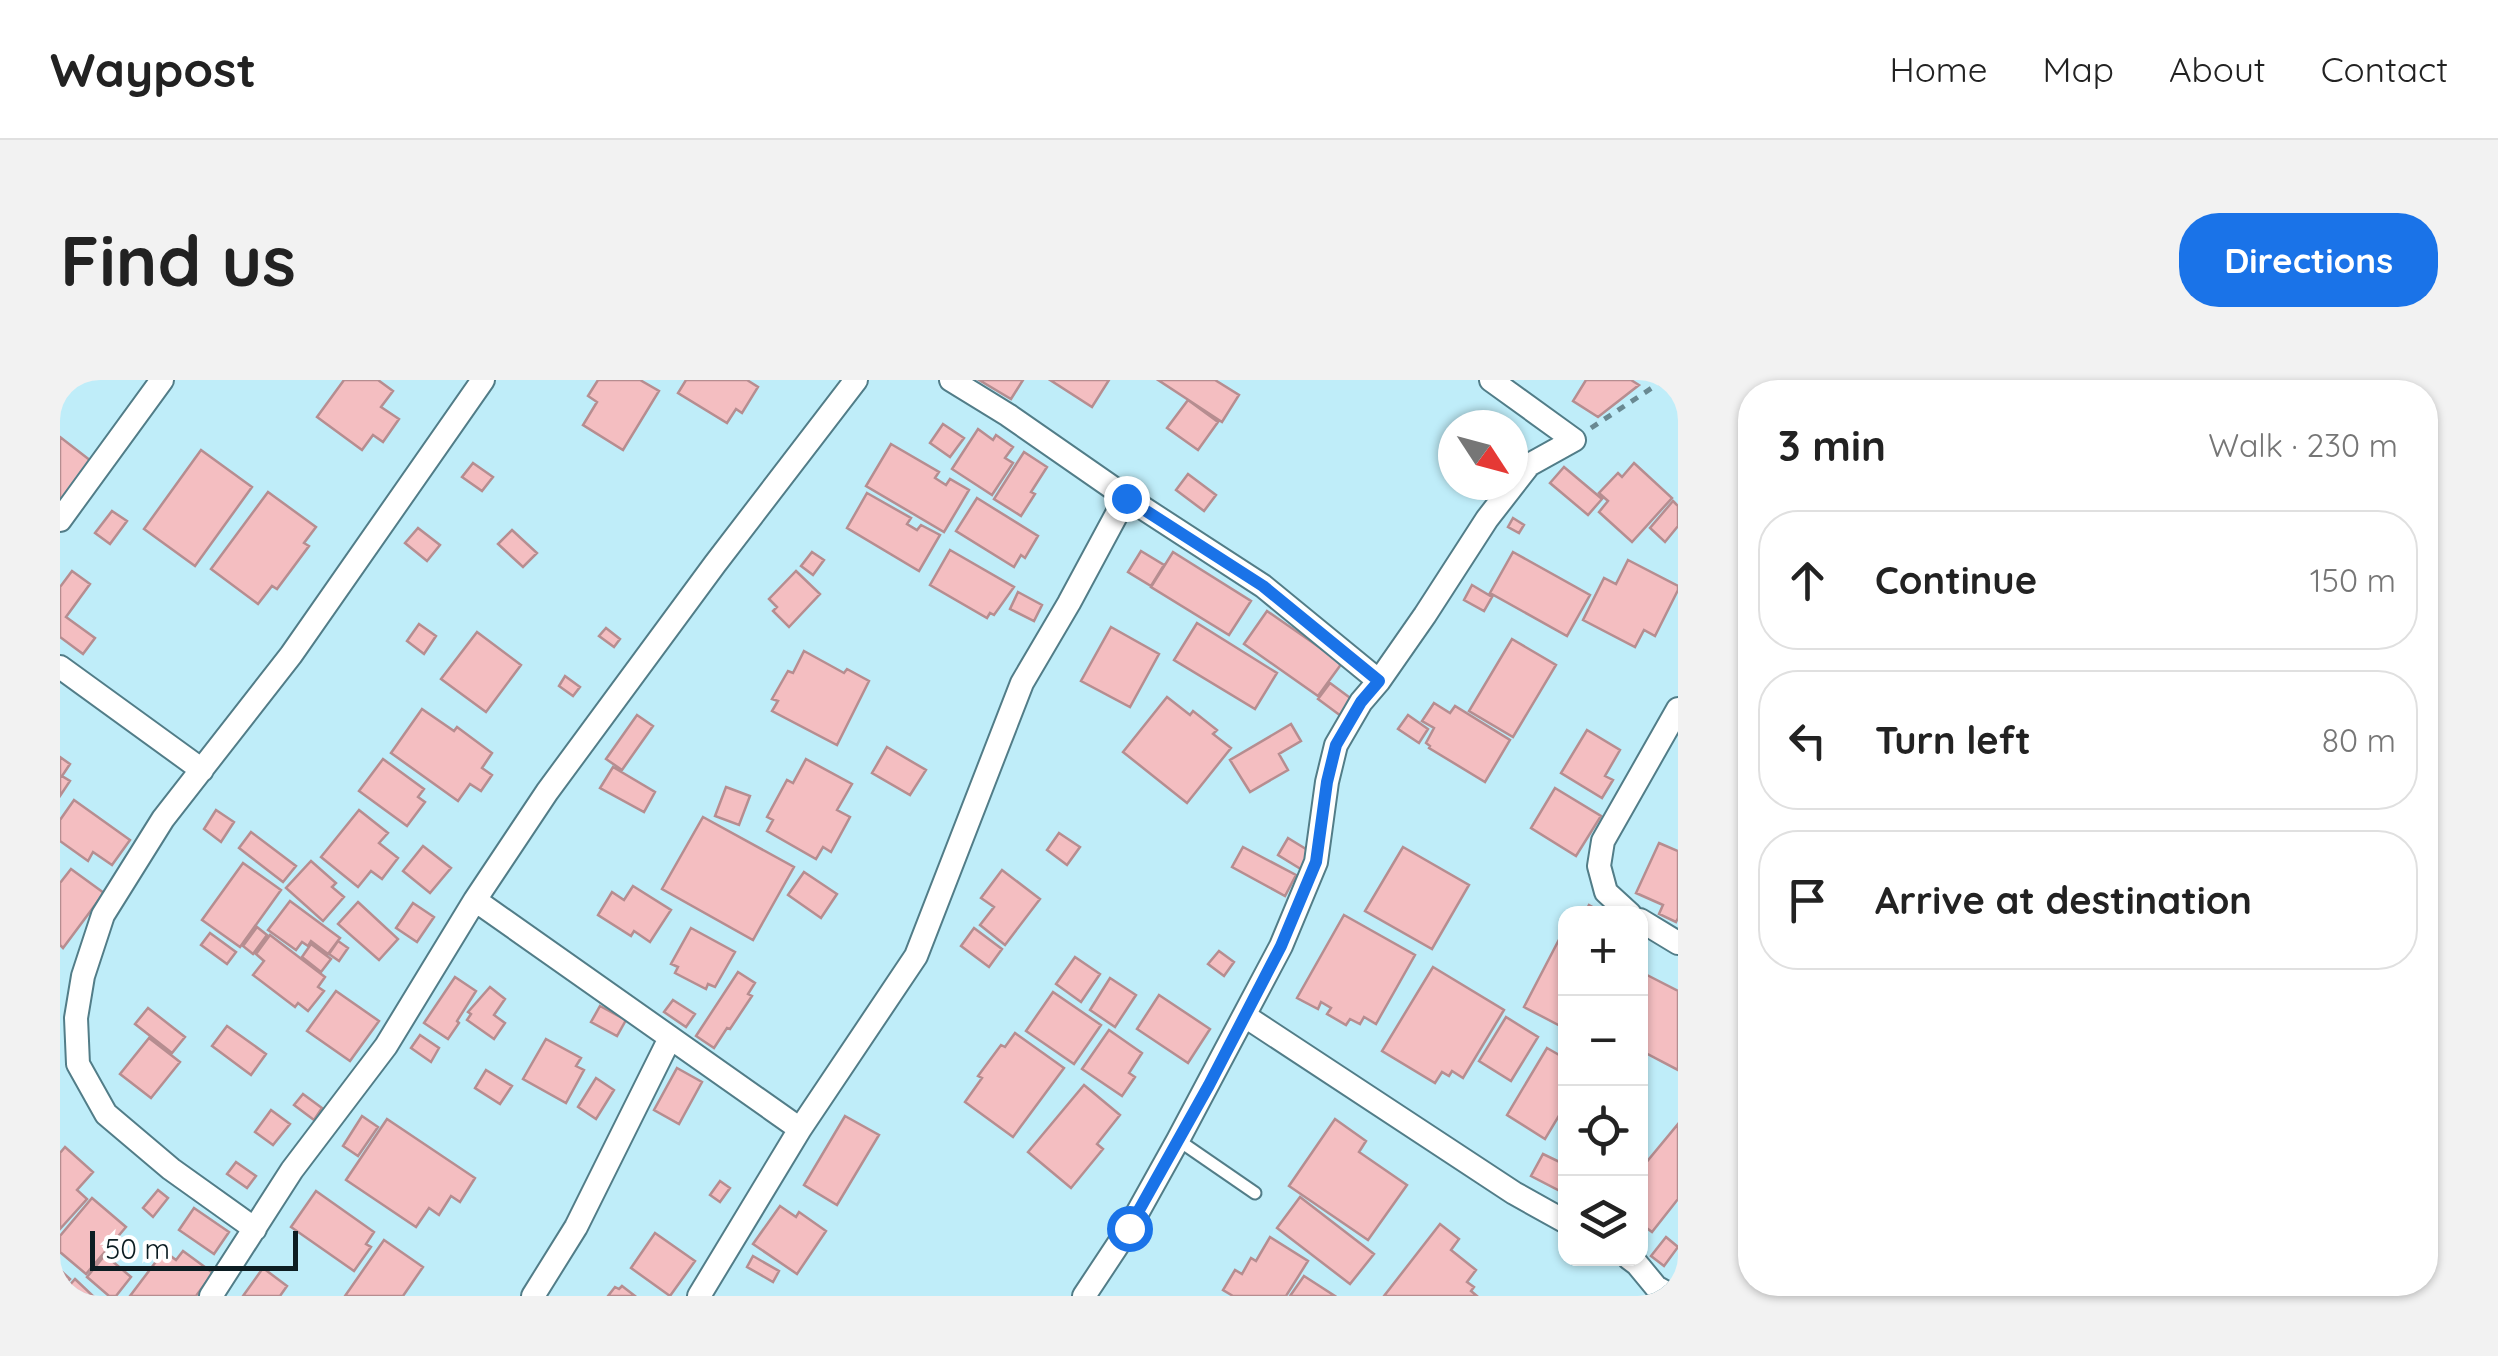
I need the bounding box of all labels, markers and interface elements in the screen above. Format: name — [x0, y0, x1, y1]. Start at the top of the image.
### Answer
text: Waypost — [50, 39, 256, 99]
text: Home — [1890, 47, 1988, 91]
text: Map — [2043, 47, 2114, 91]
text: About — [2169, 47, 2266, 91]
text: Contact — [2321, 47, 2448, 91]
button: Directions — [2179, 213, 2438, 307]
text: Find us — [60, 216, 296, 304]
north arrow — [1438, 410, 1528, 500]
text: 3 min — [1778, 419, 1886, 472]
text: Walk · 230 m — [2208, 425, 2398, 465]
route end — [1104, 476, 1150, 522]
icon: ahead — [1780, 553, 1835, 608]
text: Continue — [1875, 556, 2037, 604]
text: 150 m — [2310, 560, 2396, 600]
icon: left — [1780, 713, 1835, 768]
text: Turn left — [1875, 716, 2031, 764]
text: 80 m — [2322, 720, 2396, 760]
icon: arrive — [1780, 873, 1835, 928]
text: Arrive at destination — [1875, 876, 2252, 924]
map controls — [1558, 906, 1648, 1266]
button: + — [1558, 906, 1648, 996]
button: − — [1558, 996, 1648, 1086]
button: locate — [1558, 1086, 1648, 1176]
button: layers — [1558, 1176, 1648, 1266]
route start — [1107, 1206, 1153, 1252]
scale bar — [90, 1226, 298, 1270]
text: 50 m — [105, 1231, 170, 1266]

